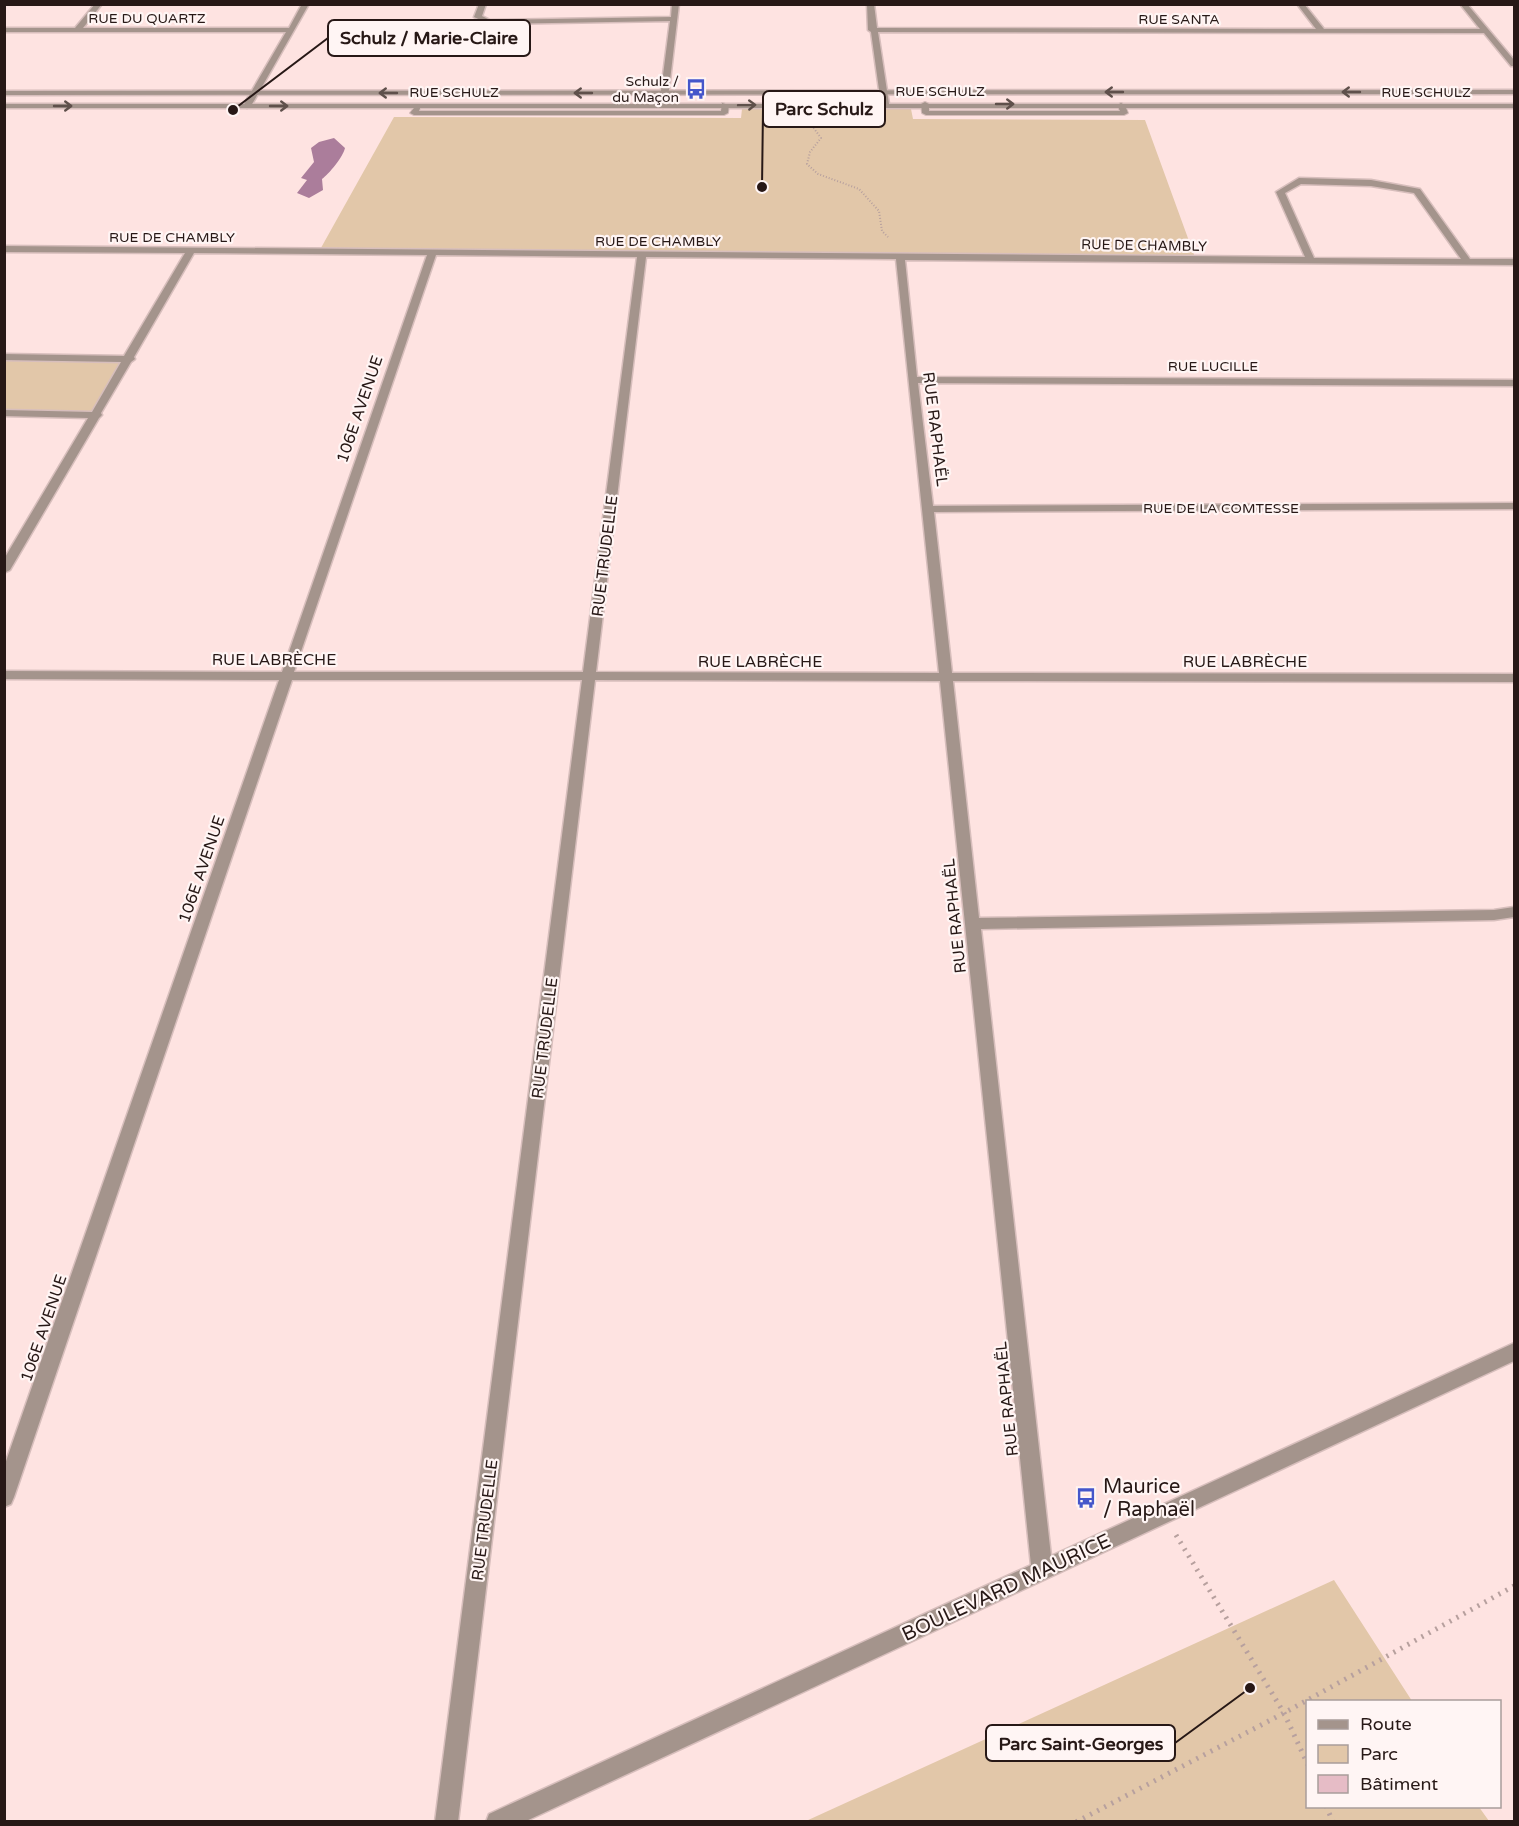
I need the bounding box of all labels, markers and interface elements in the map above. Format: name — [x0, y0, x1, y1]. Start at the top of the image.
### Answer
street label: RUE DU QUARTZ — [88, 10, 206, 27]
street label: RUE SANTA — [1138, 11, 1220, 28]
callout: Schulz / Marie-Claire — [328, 20, 530, 56]
text: Schulz / Marie-Claire — [340, 27, 518, 49]
place label: Schulz / du Maçon — [612, 73, 679, 106]
bus stop icon: Schulz / du Maçon — [684, 77, 708, 101]
street label: RUE SCHULZ — [895, 83, 985, 100]
street label: RUE SCHULZ — [409, 84, 499, 101]
street label: RUE SCHULZ — [1381, 84, 1471, 101]
one-way arrow — [1105, 86, 1125, 98]
one-way arrow — [1342, 86, 1362, 98]
one-way arrow — [379, 87, 399, 99]
one-way arrow — [574, 87, 594, 99]
callout: Parc Schulz — [763, 91, 885, 127]
text: Parc Schulz — [775, 98, 873, 120]
one-way arrow — [994, 98, 1014, 110]
one-way arrow — [736, 99, 756, 111]
one-way arrow — [52, 100, 72, 112]
one-way arrow — [268, 100, 288, 112]
street label: RUE DE CHAMBLY — [109, 229, 235, 246]
street label: RUE DE CHAMBLY — [595, 233, 721, 250]
street label: RUE DE CHAMBLY — [1081, 236, 1207, 255]
street label: 106E AVENUE — [332, 353, 388, 466]
street label: RUE LUCILLE — [1168, 358, 1258, 375]
street label: RUE RAPHAËL — [918, 371, 952, 488]
street label: RUE TRUDELLE — [588, 494, 622, 618]
street label: RUE DE LA COMTESSE — [1143, 500, 1299, 517]
street label: RUE LABRÈCHE — [212, 650, 336, 670]
street label: RUE LABRÈCHE — [698, 652, 822, 672]
street label: RUE LABRÈCHE — [1183, 652, 1307, 672]
street label: 106E AVENUE — [174, 813, 230, 926]
street label: RUE RAPHAËL — [939, 857, 971, 974]
street label: RUE TRUDELLE — [528, 976, 562, 1100]
street label: 106E AVENUE — [16, 1272, 72, 1385]
street label: RUE RAPHAËL — [991, 1340, 1023, 1457]
street label: RUE TRUDELLE — [468, 1458, 502, 1582]
place label: Maurice / Raphaël — [1103, 1475, 1195, 1522]
bus stop icon: Maurice / Raphaël — [1074, 1486, 1098, 1510]
street label: BOULEVARD MAURICE — [898, 1529, 1115, 1647]
legend — [1306, 1700, 1501, 1808]
text: Route — [1360, 1713, 1412, 1735]
callout: Parc Saint-Georges — [986, 1725, 1175, 1761]
text: Parc Saint-Georges — [999, 1733, 1164, 1755]
text: Parc — [1360, 1743, 1398, 1765]
text: Bâtiment — [1360, 1773, 1438, 1795]

